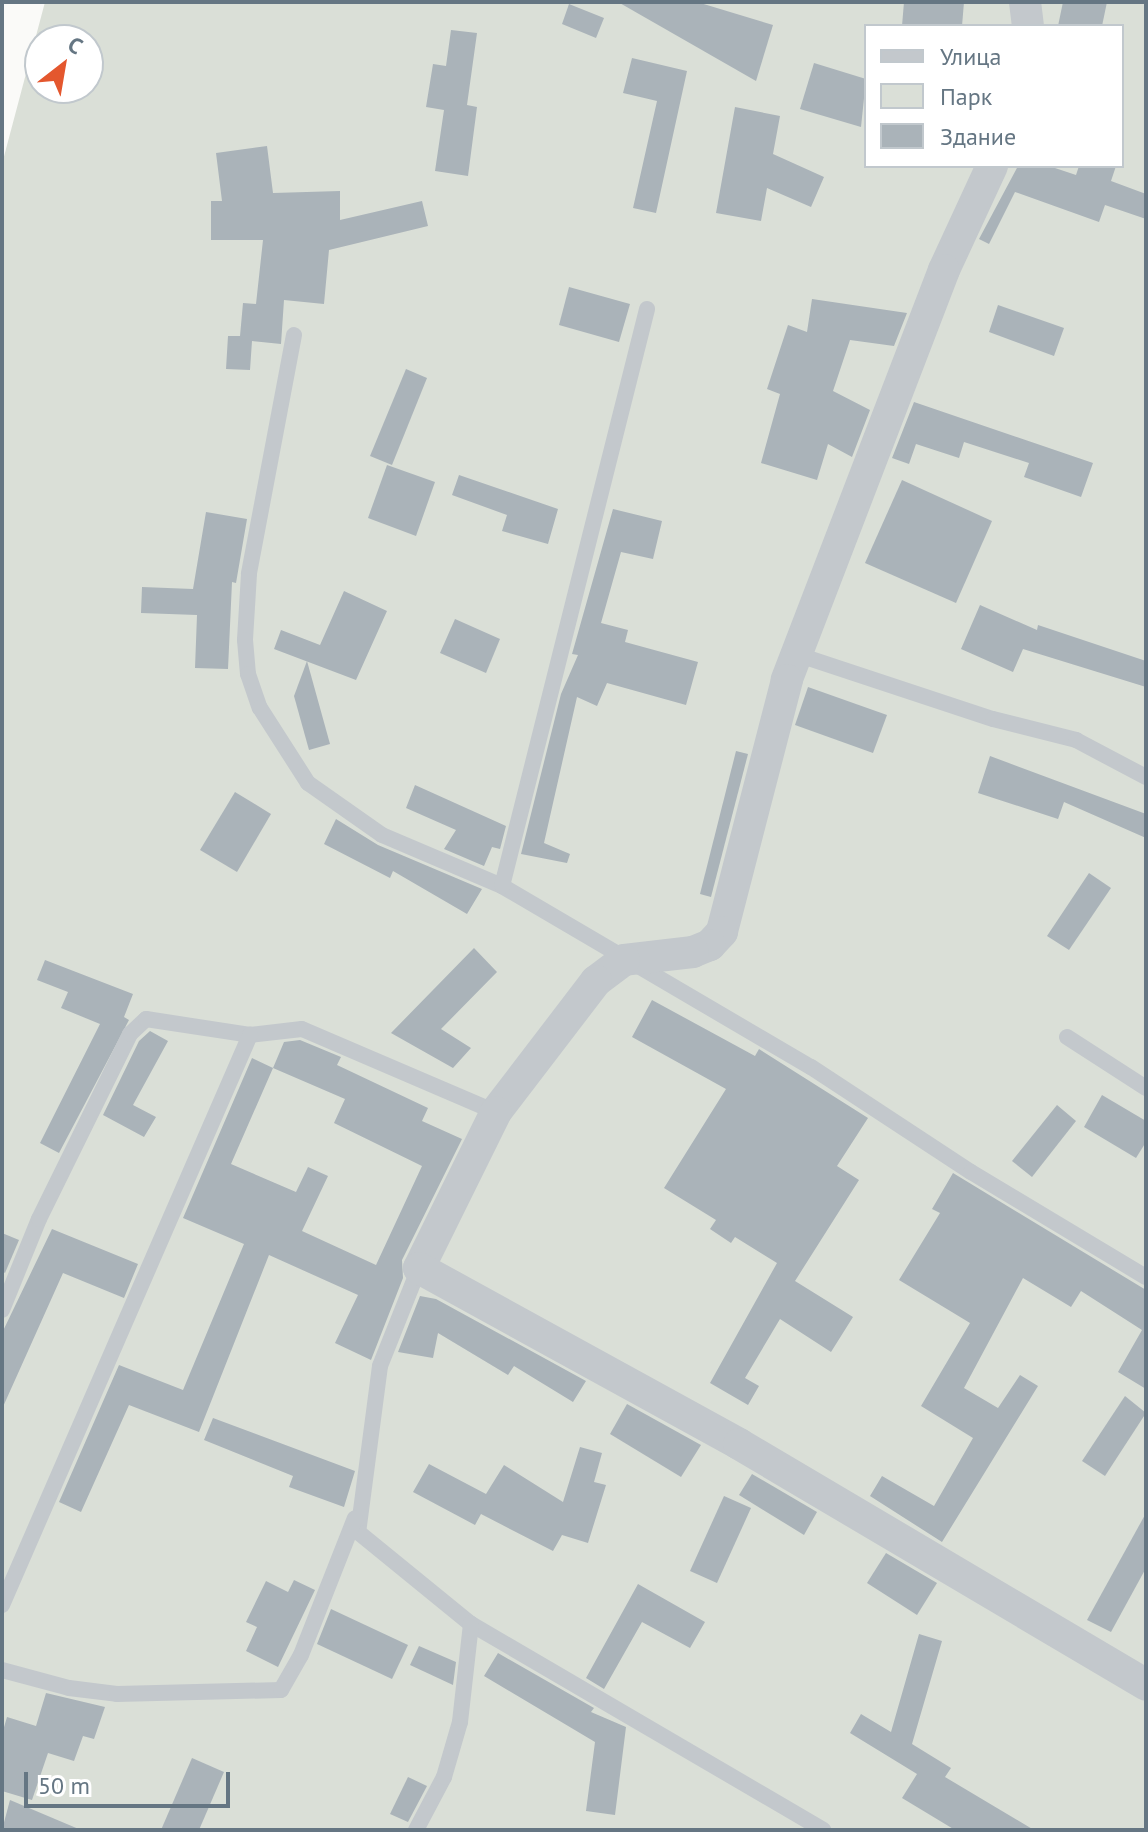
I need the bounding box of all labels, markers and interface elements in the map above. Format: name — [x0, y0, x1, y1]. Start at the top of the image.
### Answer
north arrow — [24, 24, 104, 104]
legend — [864, 24, 1124, 168]
text: С — [63, 30, 88, 60]
text: Улица — [940, 41, 1001, 72]
text: Парк — [940, 81, 992, 112]
text: Здание — [940, 121, 1016, 152]
scale bar — [28, 1756, 234, 1806]
text: 50 m — [38, 1770, 90, 1801]

